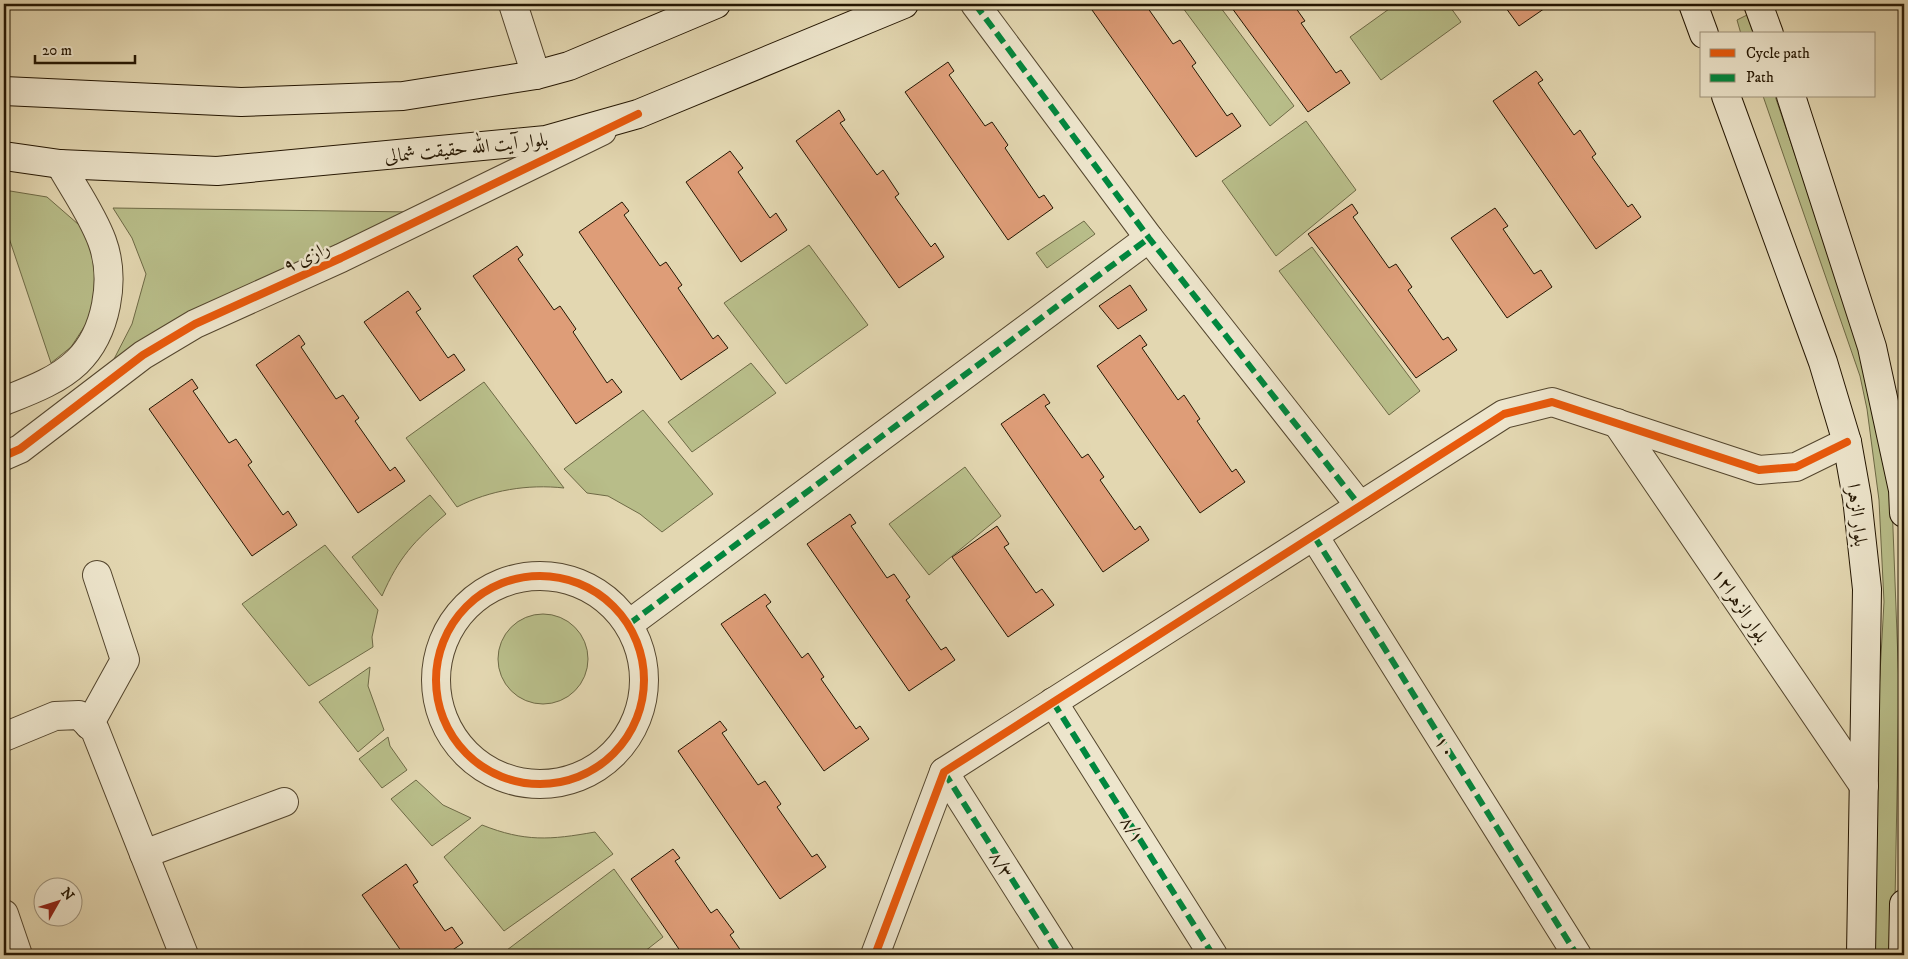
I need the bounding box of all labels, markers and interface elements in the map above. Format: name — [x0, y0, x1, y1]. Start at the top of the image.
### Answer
scale bar — [35, 32, 135, 64]
legend — [1700, 32, 1876, 98]
text: 20 m — [42, 41, 72, 60]
text: Cycle path — [1746, 44, 1810, 63]
text: Path — [1746, 68, 1774, 87]
street label: بلوار آیت الله حقیقت شمالی — [383, 124, 549, 169]
street label: رازی ۹ — [280, 237, 334, 278]
street label: بلوار الزهرا — [1841, 482, 1872, 548]
street label: بلوار الزهرا۱۲ — [1706, 564, 1773, 648]
street label: ۱۰ — [1429, 731, 1460, 762]
street label: ۸/۱ — [1115, 812, 1149, 848]
street label: ۸/۳ — [984, 847, 1018, 883]
north arrow — [32, 876, 82, 926]
text: N — [57, 884, 78, 905]

